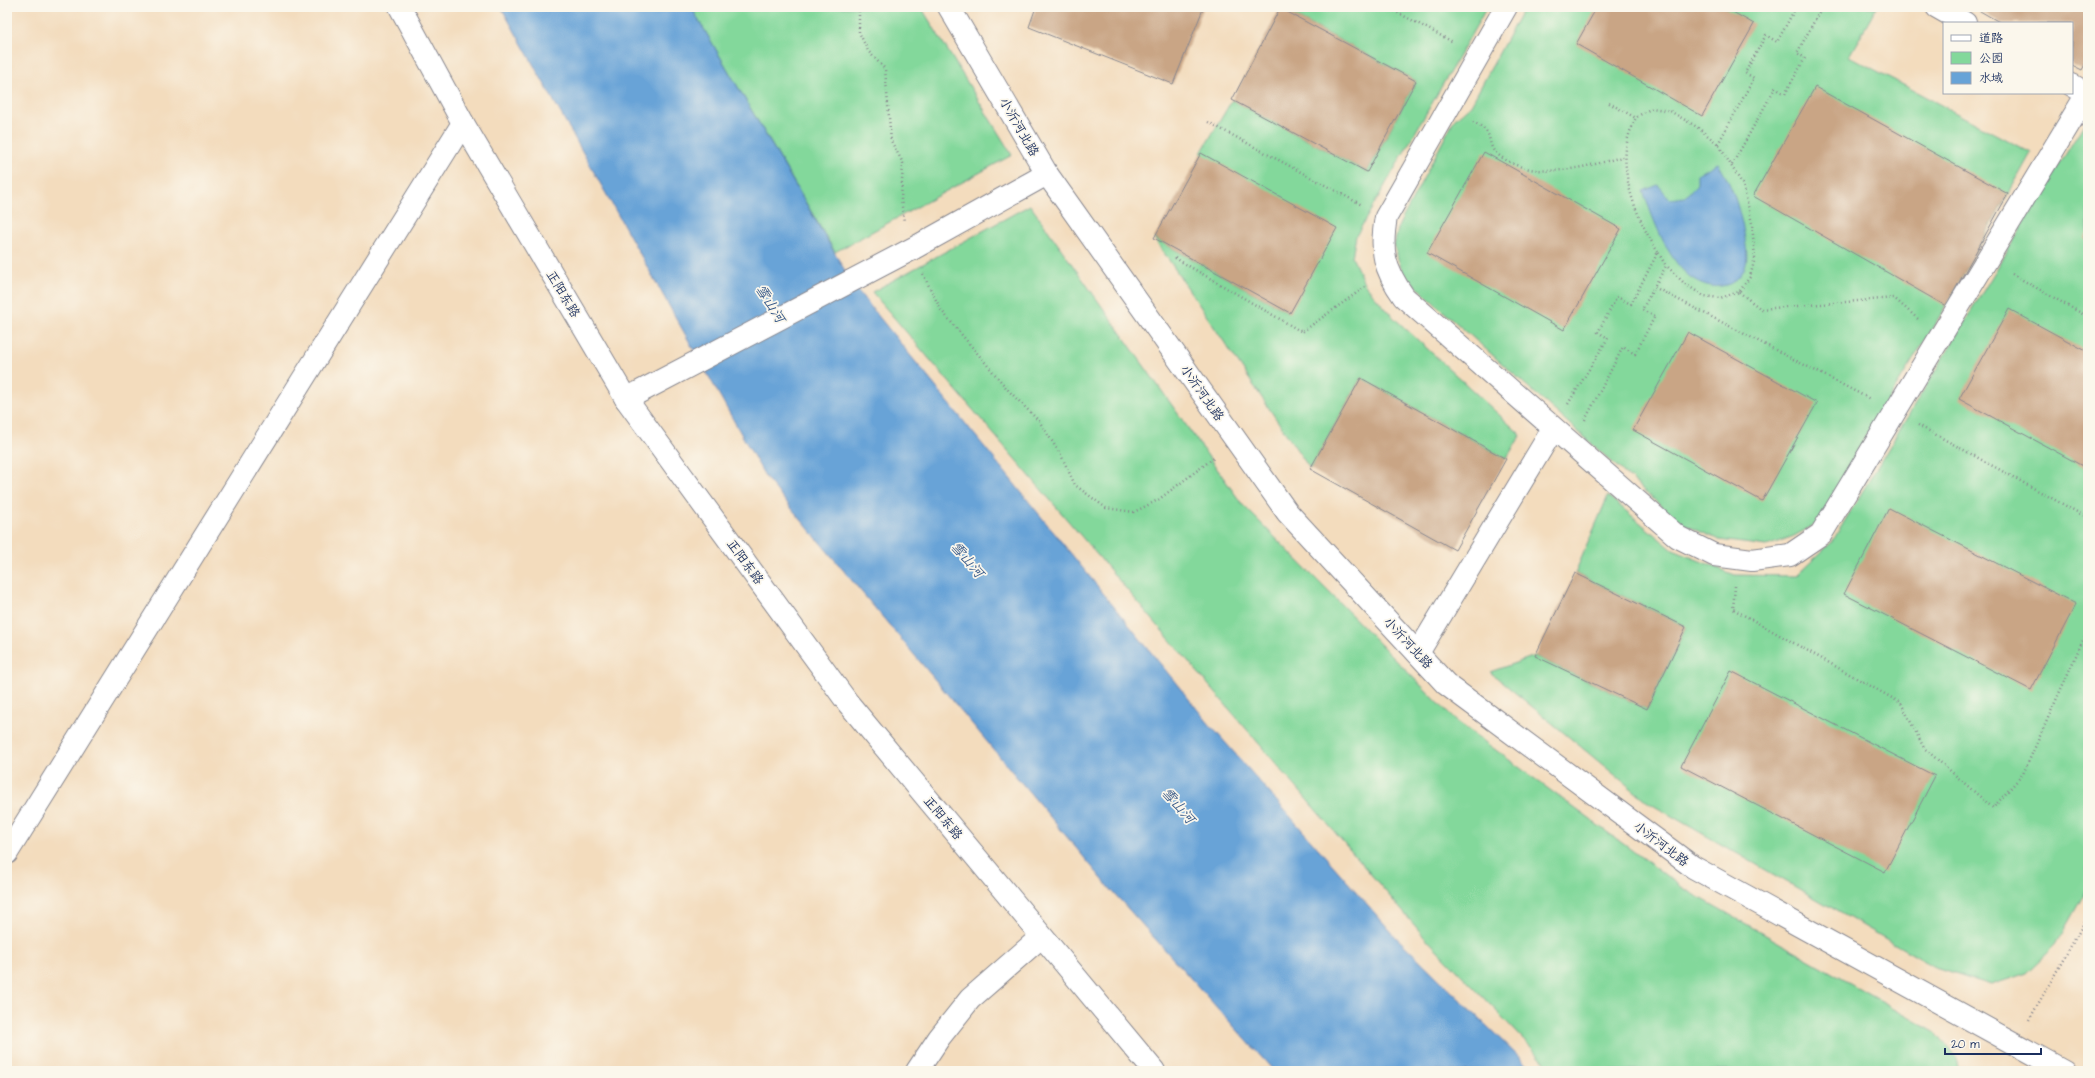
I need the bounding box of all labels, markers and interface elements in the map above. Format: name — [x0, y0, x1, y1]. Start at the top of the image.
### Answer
legend — [1943, 22, 2073, 94]
text: 道路 — [1979, 30, 2003, 47]
text: 公园 — [1979, 50, 2003, 67]
text: 水域 — [1979, 70, 2003, 87]
street label: 小沂河北路 — [995, 94, 1043, 160]
street label: 正阳东路 — [542, 267, 584, 321]
water label: 雪山河 — [750, 281, 791, 329]
street label: 小沂河北路 — [1176, 361, 1228, 425]
street label: 正阳东路 — [722, 536, 768, 588]
water label: 雪山河 — [946, 538, 990, 584]
street label: 小沂河北路 — [1379, 613, 1437, 673]
water label: 雪山河 — [1157, 784, 1201, 830]
street label: 正阳东路 — [919, 792, 967, 844]
street label: 小沂河北路 — [1630, 817, 1692, 871]
scale bar — [1945, 1030, 2041, 1056]
text: 20 m — [1951, 1036, 1980, 1053]

